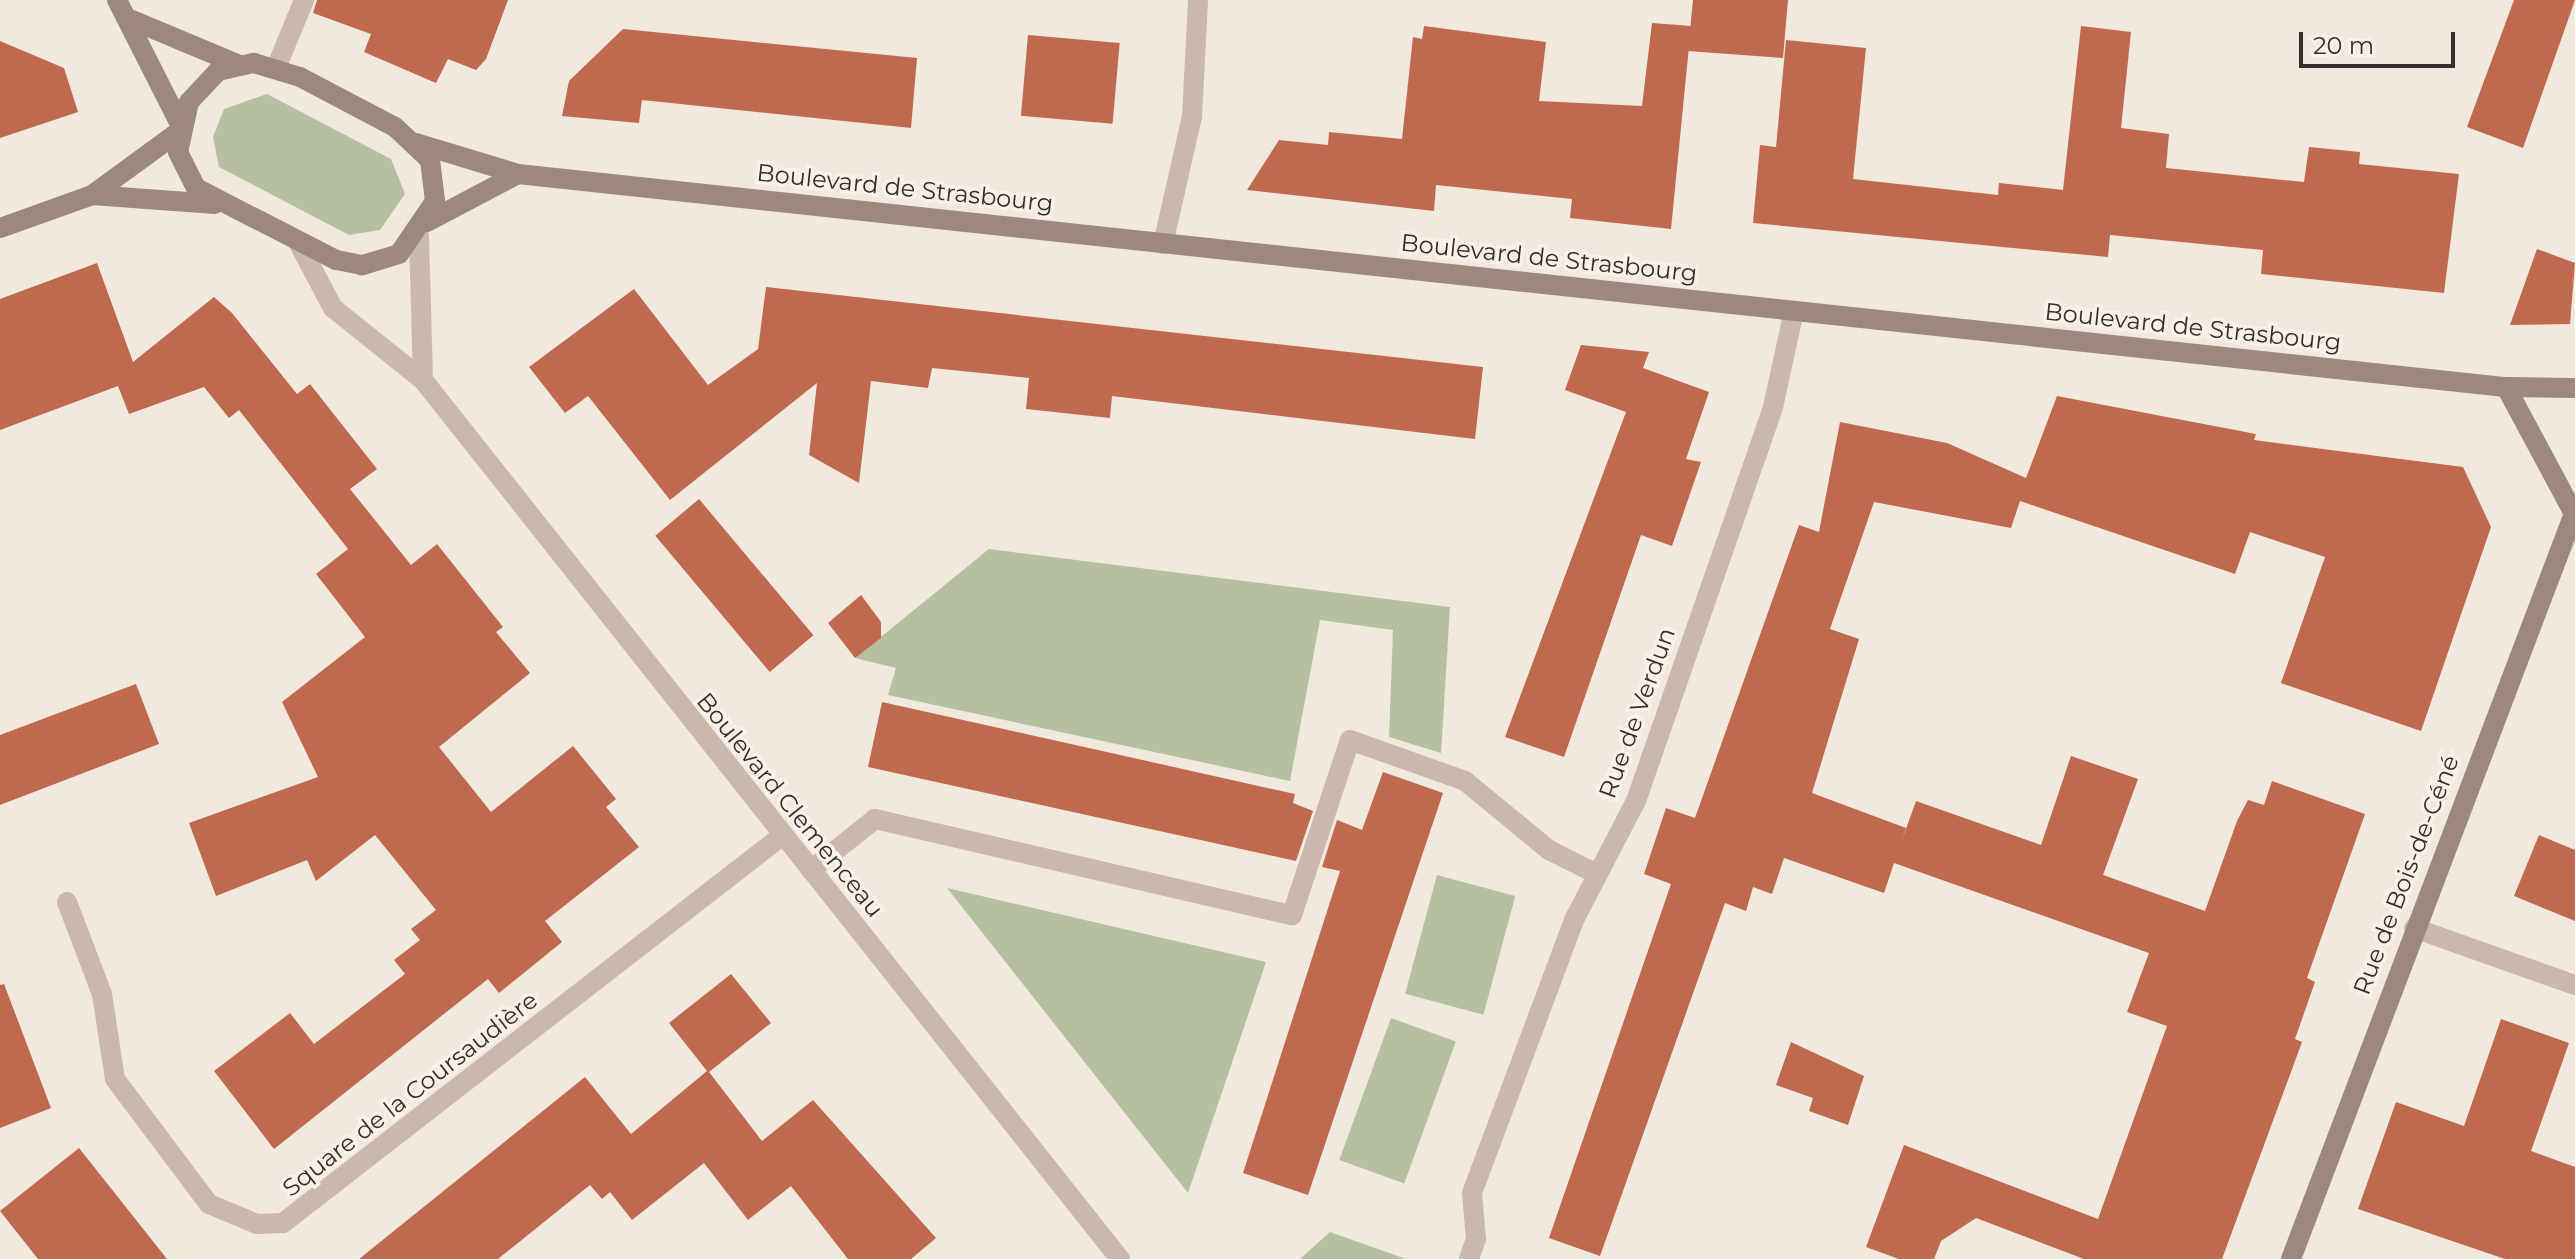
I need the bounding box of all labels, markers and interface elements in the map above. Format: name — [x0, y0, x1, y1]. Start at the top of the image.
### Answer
scale bar — [2303, 16, 2459, 66]
text: 20 m — [2313, 31, 2374, 60]
street label: Boulevard de Strasbourg — [755, 158, 1055, 218]
street label: Boulevard de Strasbourg — [1399, 228, 1699, 288]
street label: Boulevard de Strasbourg — [2043, 297, 2343, 357]
street label: Rue de Verdun — [1593, 624, 1681, 802]
street label: Boulevard Clemenceau — [691, 687, 889, 923]
street label: Rue de Bois-de-Céné — [2347, 751, 2465, 999]
street label: Square de la Coursaudière — [277, 985, 543, 1203]

